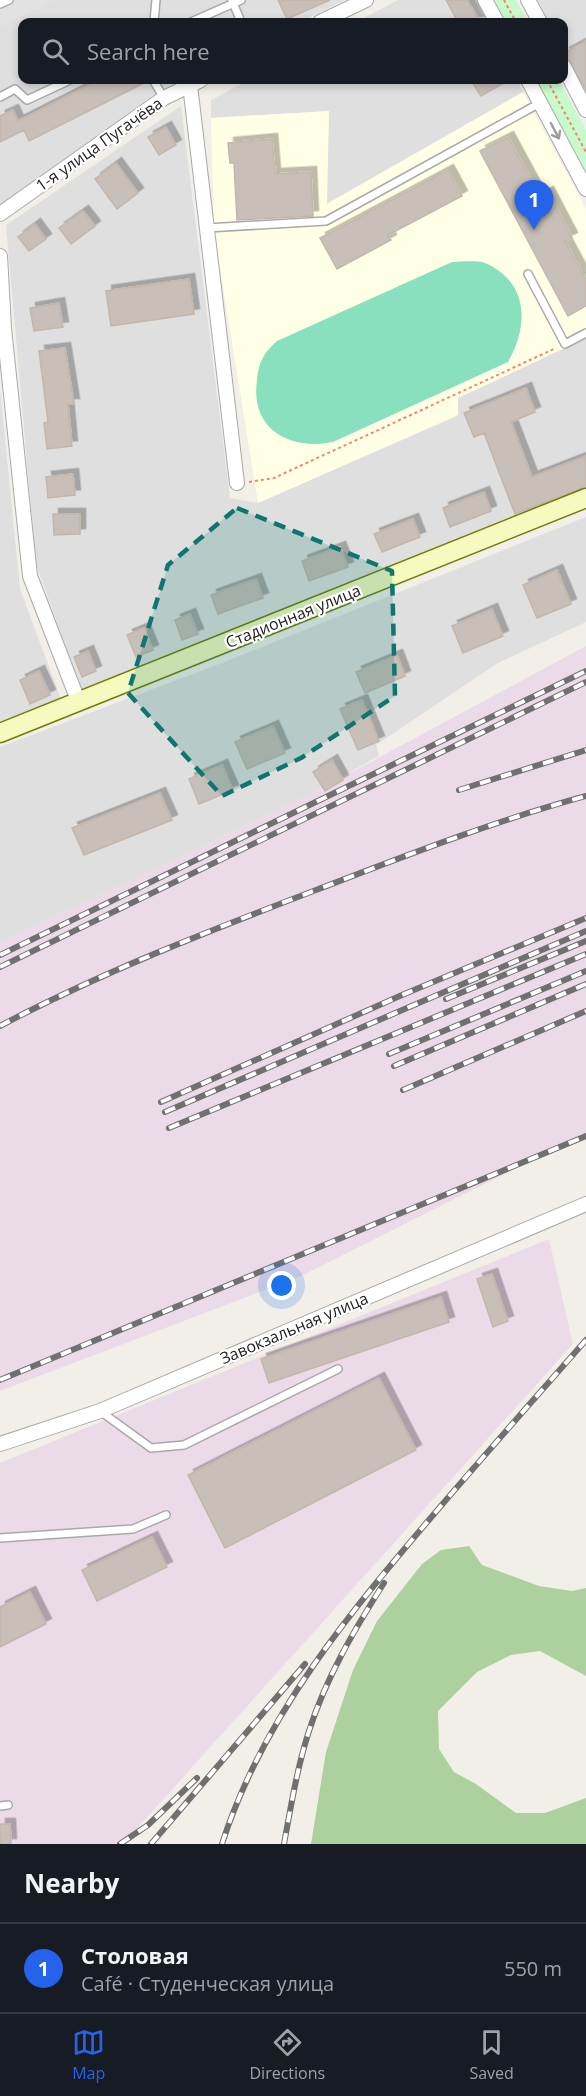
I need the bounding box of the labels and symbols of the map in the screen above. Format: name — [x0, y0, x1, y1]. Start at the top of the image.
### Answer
street label: 1-я улица Пугачёва — [31, 92, 167, 196]
one-way arrow — [549, 122, 561, 139]
pin: 1 — [514, 180, 554, 230]
street label: Стадионная улица — [222, 579, 364, 653]
your location — [267, 1271, 296, 1300]
street label: Завокзальная улица — [217, 1287, 371, 1369]

